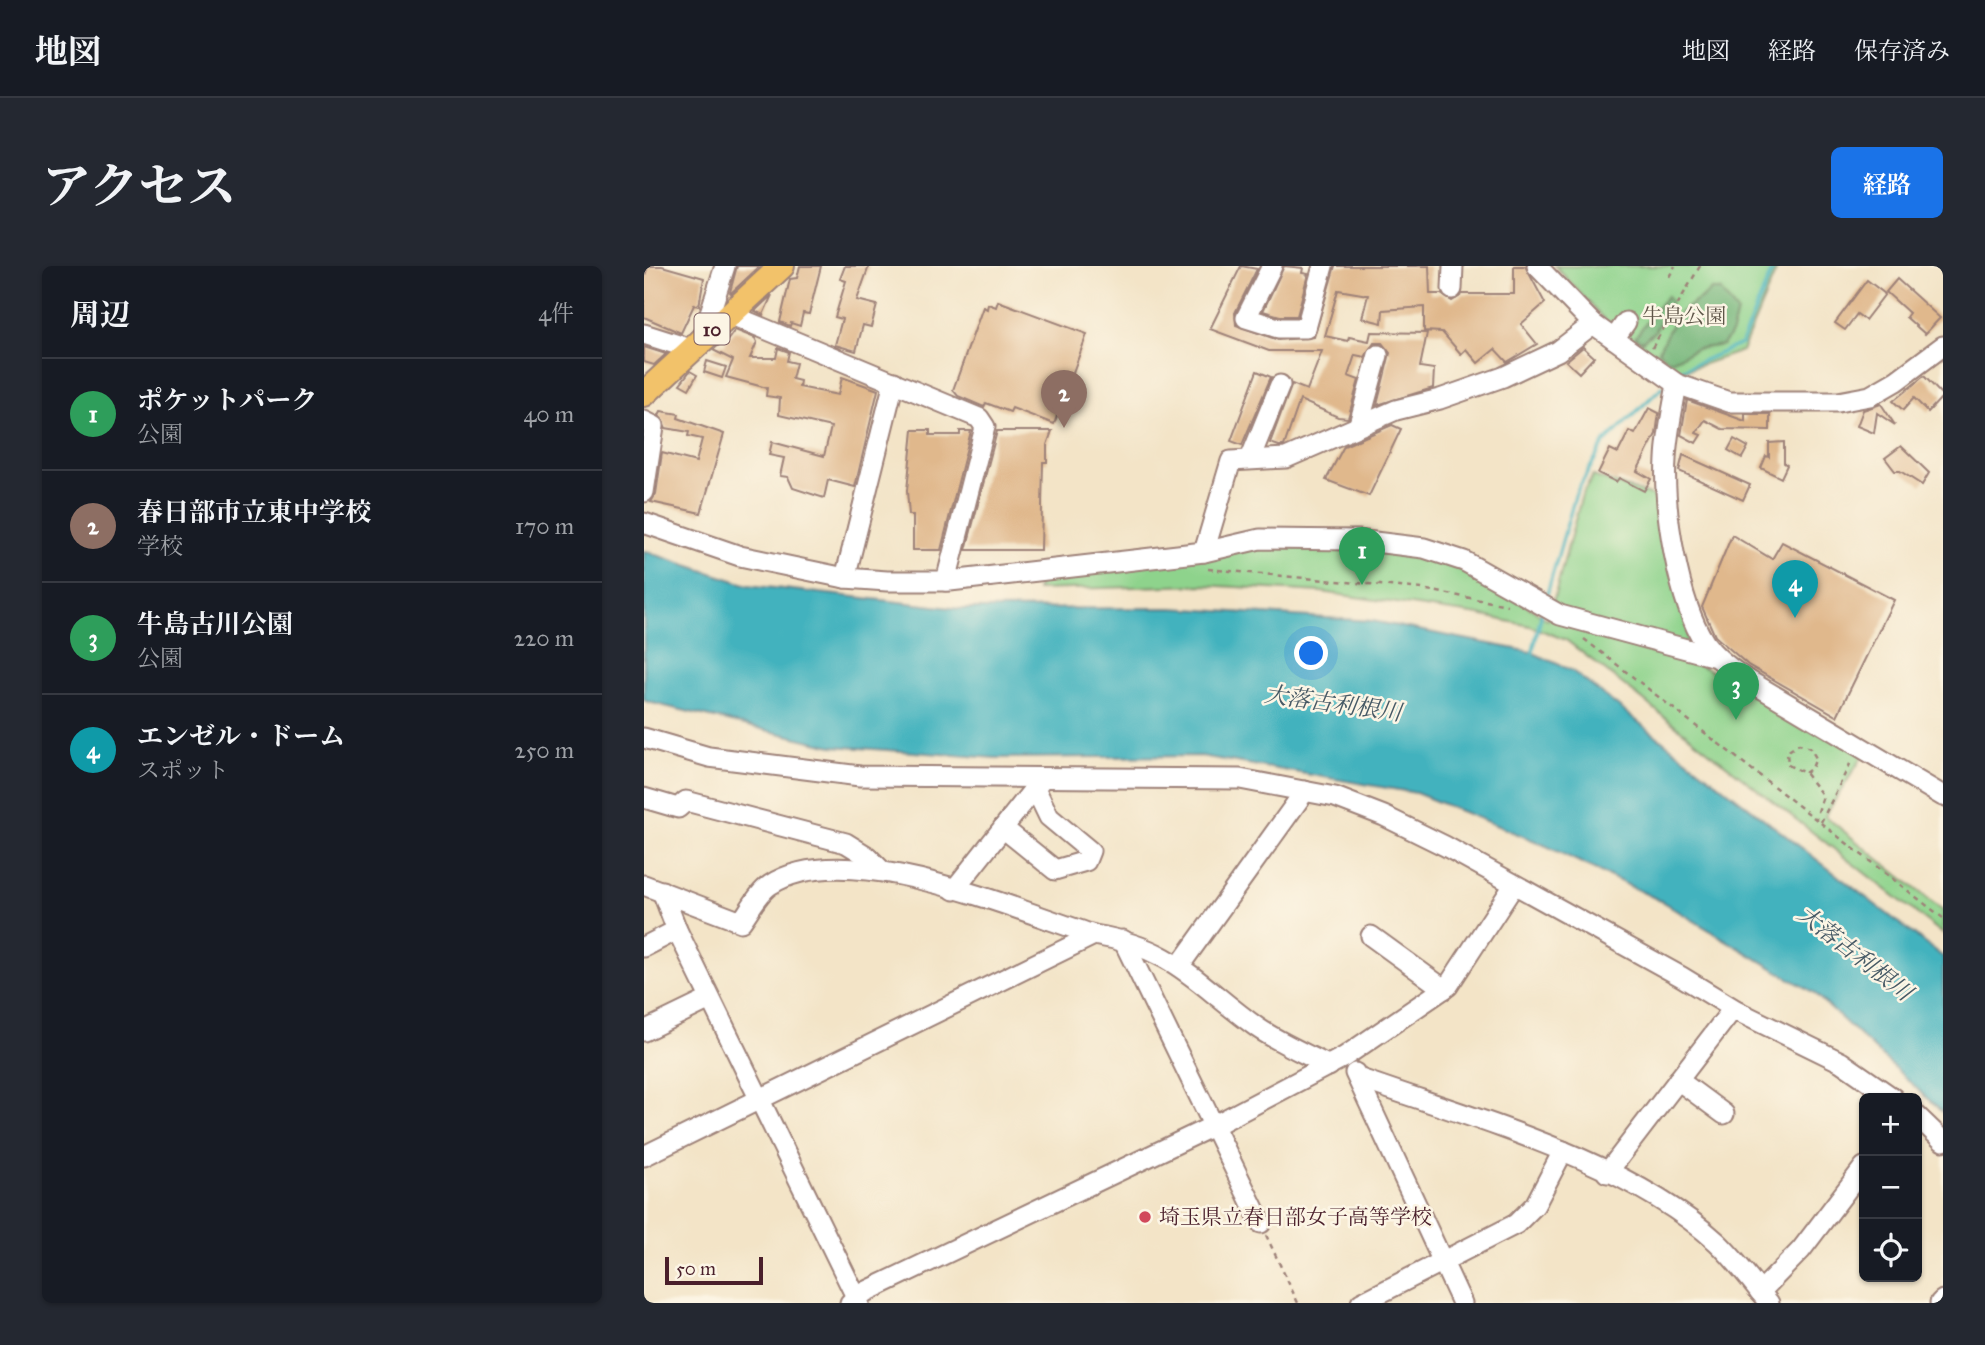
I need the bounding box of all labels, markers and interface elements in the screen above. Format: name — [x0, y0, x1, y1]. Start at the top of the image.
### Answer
text: 地図 — [35, 32, 101, 72]
text: 地図 — [1682, 36, 1730, 66]
text: 経路 — [1768, 36, 1816, 66]
text: 保存済み — [1854, 36, 1950, 66]
button: 経路 — [1831, 147, 1943, 218]
text: アクセス — [42, 157, 237, 216]
text: 周辺 — [70, 297, 130, 333]
text: 4件 — [538, 299, 574, 327]
park label: 牛島公園 — [1642, 303, 1726, 329]
road number: 10 — [694, 314, 730, 344]
pin: 2 — [1041, 370, 1087, 428]
text: ポケットパーク — [137, 384, 317, 416]
text: 1 — [88, 400, 98, 428]
text: 40 m — [524, 400, 574, 428]
text: 公園 — [137, 420, 183, 448]
text: 春日部市立東中学校 — [137, 496, 371, 528]
text: 2 — [87, 512, 99, 540]
text: 170 m — [515, 512, 574, 540]
pin: 1 — [1339, 527, 1385, 585]
text: 学校 — [137, 532, 183, 560]
pin: 4 — [1772, 560, 1818, 618]
text: 牛島古川公園 — [137, 608, 293, 640]
text: 3 — [88, 624, 98, 652]
text: 220 m — [514, 624, 574, 652]
your location — [1294, 636, 1328, 670]
text: 公園 — [137, 644, 183, 672]
pin: 3 — [1713, 662, 1759, 720]
water label: 大落古利根川 — [1263, 680, 1406, 727]
text: エンゼル・ドーム — [137, 720, 345, 752]
text: 4 — [87, 736, 99, 764]
text: 250 m — [514, 736, 574, 764]
text: スポット — [137, 756, 229, 784]
water label: 大落古利根川 — [1792, 899, 1920, 1008]
map controls — [1859, 1093, 1922, 1282]
button: + — [1859, 1093, 1922, 1156]
button: − — [1859, 1156, 1922, 1219]
place label: 埼玉県立春日部女子高等学校 — [1159, 1204, 1432, 1230]
marker: 埼玉県立春日部女子高等学校 — [1137, 1209, 1153, 1225]
button: locate — [1859, 1219, 1922, 1282]
scale bar — [665, 1254, 763, 1286]
text: 50 m — [676, 1257, 716, 1280]

